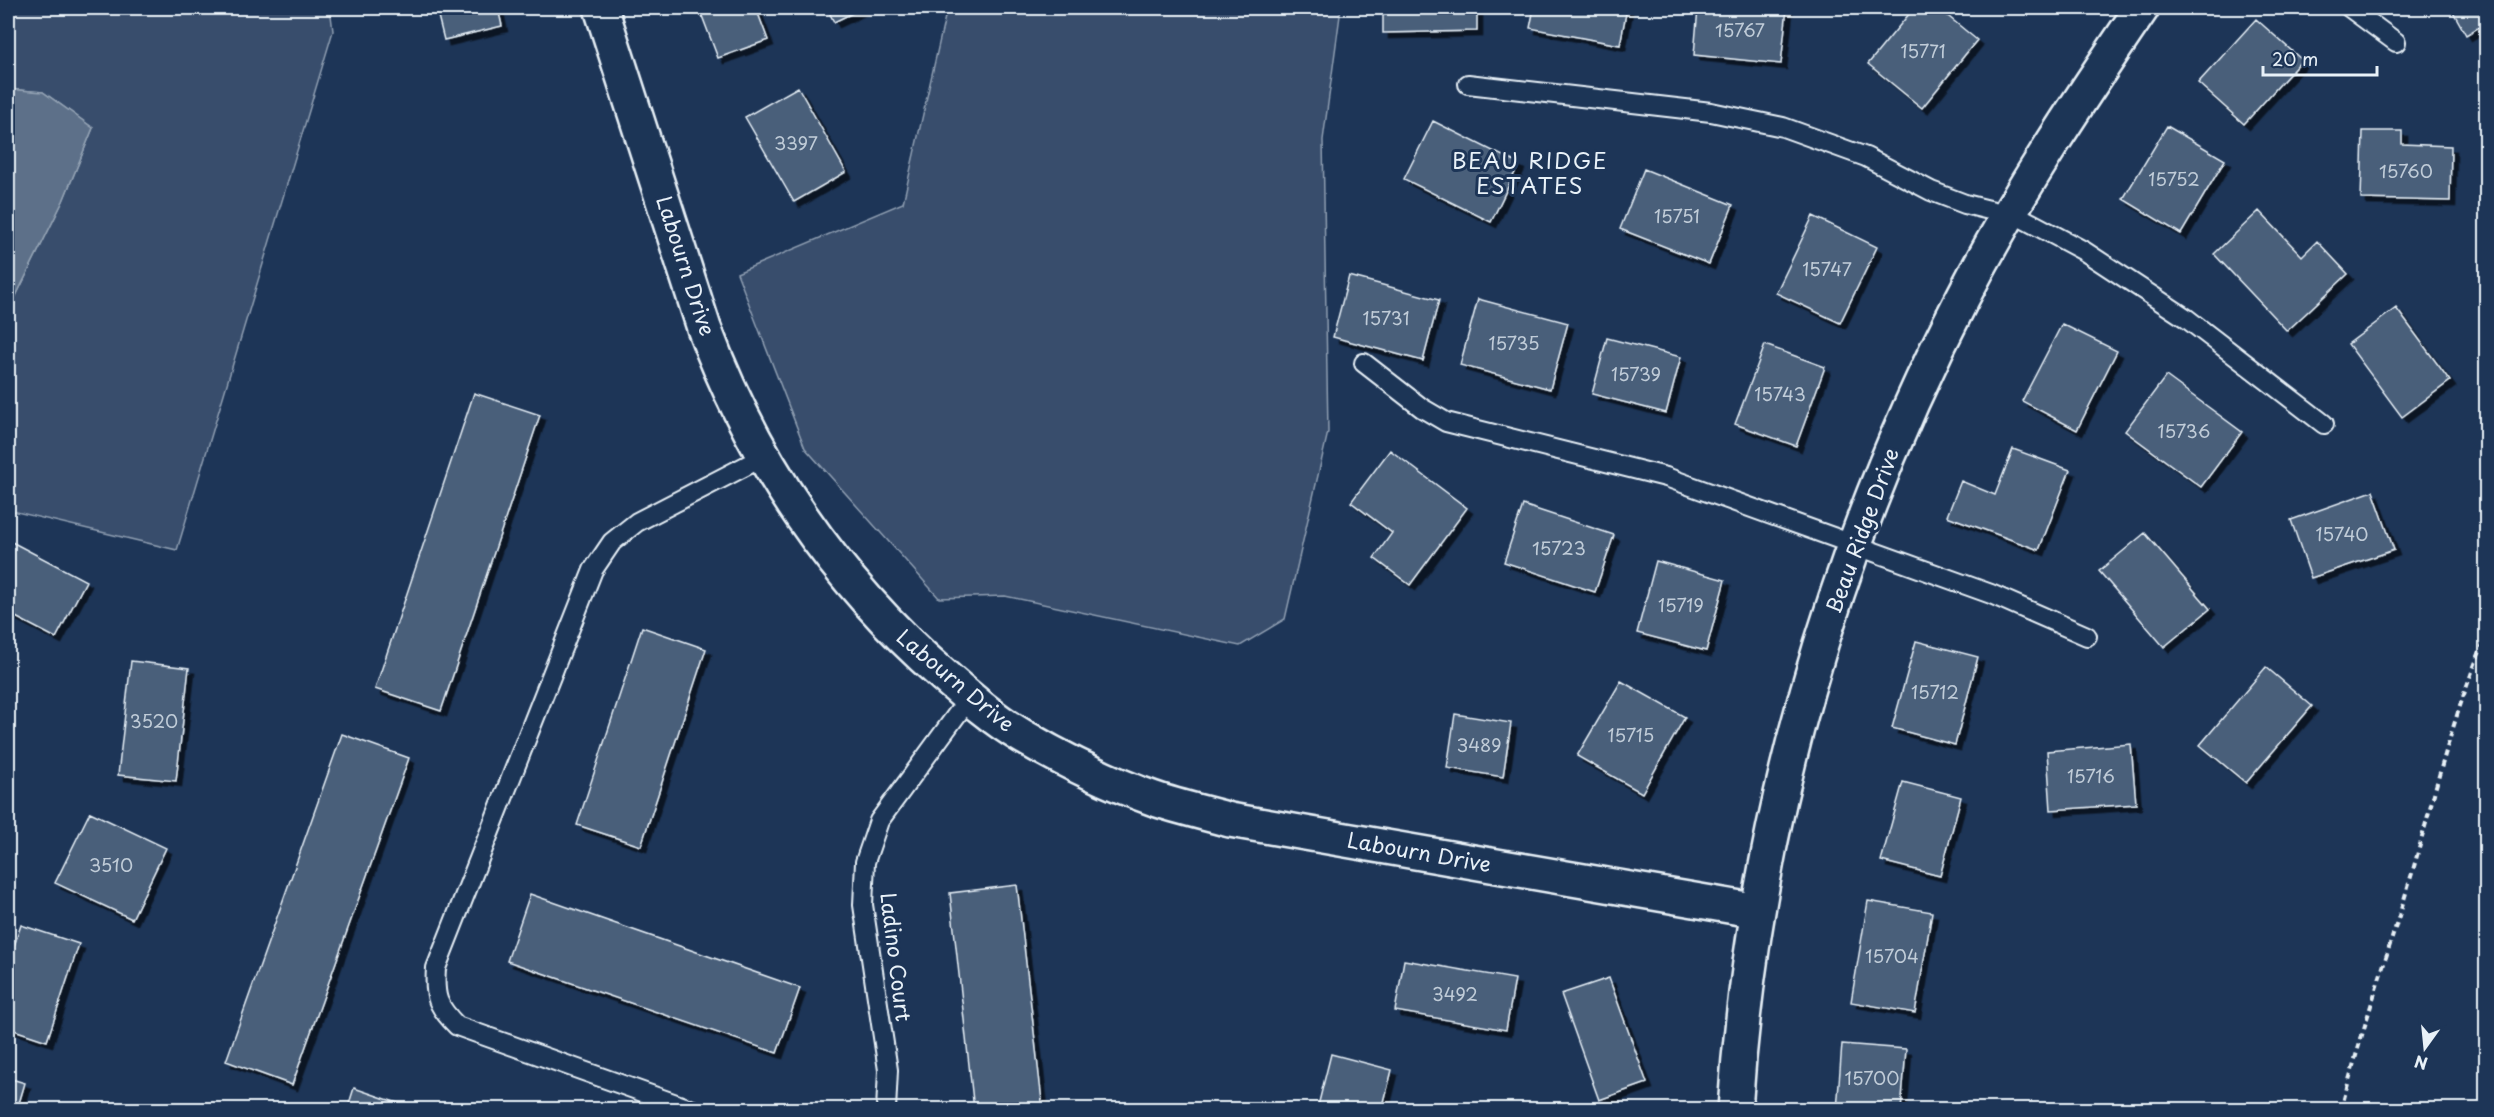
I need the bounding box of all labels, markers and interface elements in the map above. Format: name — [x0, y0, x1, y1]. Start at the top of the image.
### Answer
house number: 15767 — [1715, 16, 1765, 43]
house number: 15771 — [1900, 37, 1946, 64]
scale bar — [2263, 39, 2377, 77]
text: 20 m — [2272, 45, 2318, 72]
house number: 3397 — [774, 129, 818, 156]
district label: BEAU RIDGE ESTATES — [1452, 143, 1608, 201]
house number: 15760 — [2379, 157, 2433, 184]
house number: 15752 — [2148, 165, 2200, 192]
street label: Labourn Drive — [649, 191, 725, 340]
house number: 15751 — [1654, 202, 1700, 229]
house number: 15747 — [1802, 255, 1852, 282]
house number: 15731 — [1363, 304, 1409, 331]
house number: 15735 — [1488, 329, 1540, 356]
house number: 15739 — [1611, 360, 1661, 387]
house number: 15743 — [1754, 380, 1806, 407]
house number: 15736 — [2158, 417, 2210, 444]
street label: Beau Ridge Drive — [1816, 443, 1906, 618]
house number: 15740 — [2316, 520, 2368, 547]
house number: 15723 — [1532, 534, 1586, 561]
house number: 15719 — [1658, 591, 1704, 618]
street label: Labourn Drive — [890, 620, 1022, 739]
house number: 15712 — [1911, 678, 1959, 705]
house number: 3520 — [130, 707, 178, 734]
house number: 15715 — [1608, 721, 1654, 748]
house number: 3489 — [1457, 731, 1501, 758]
house number: 15716 — [2067, 762, 2115, 789]
street label: Labourn Drive — [1345, 823, 1494, 879]
house number: 3510 — [89, 851, 133, 878]
street label: Ladino Court — [873, 890, 921, 1023]
house number: 15704 — [1865, 942, 1919, 969]
house number: 3492 — [1432, 980, 1478, 1007]
north arrow — [2395, 1018, 2455, 1078]
text: N — [2412, 1050, 2430, 1077]
house number: 15700 — [1845, 1064, 1899, 1091]

